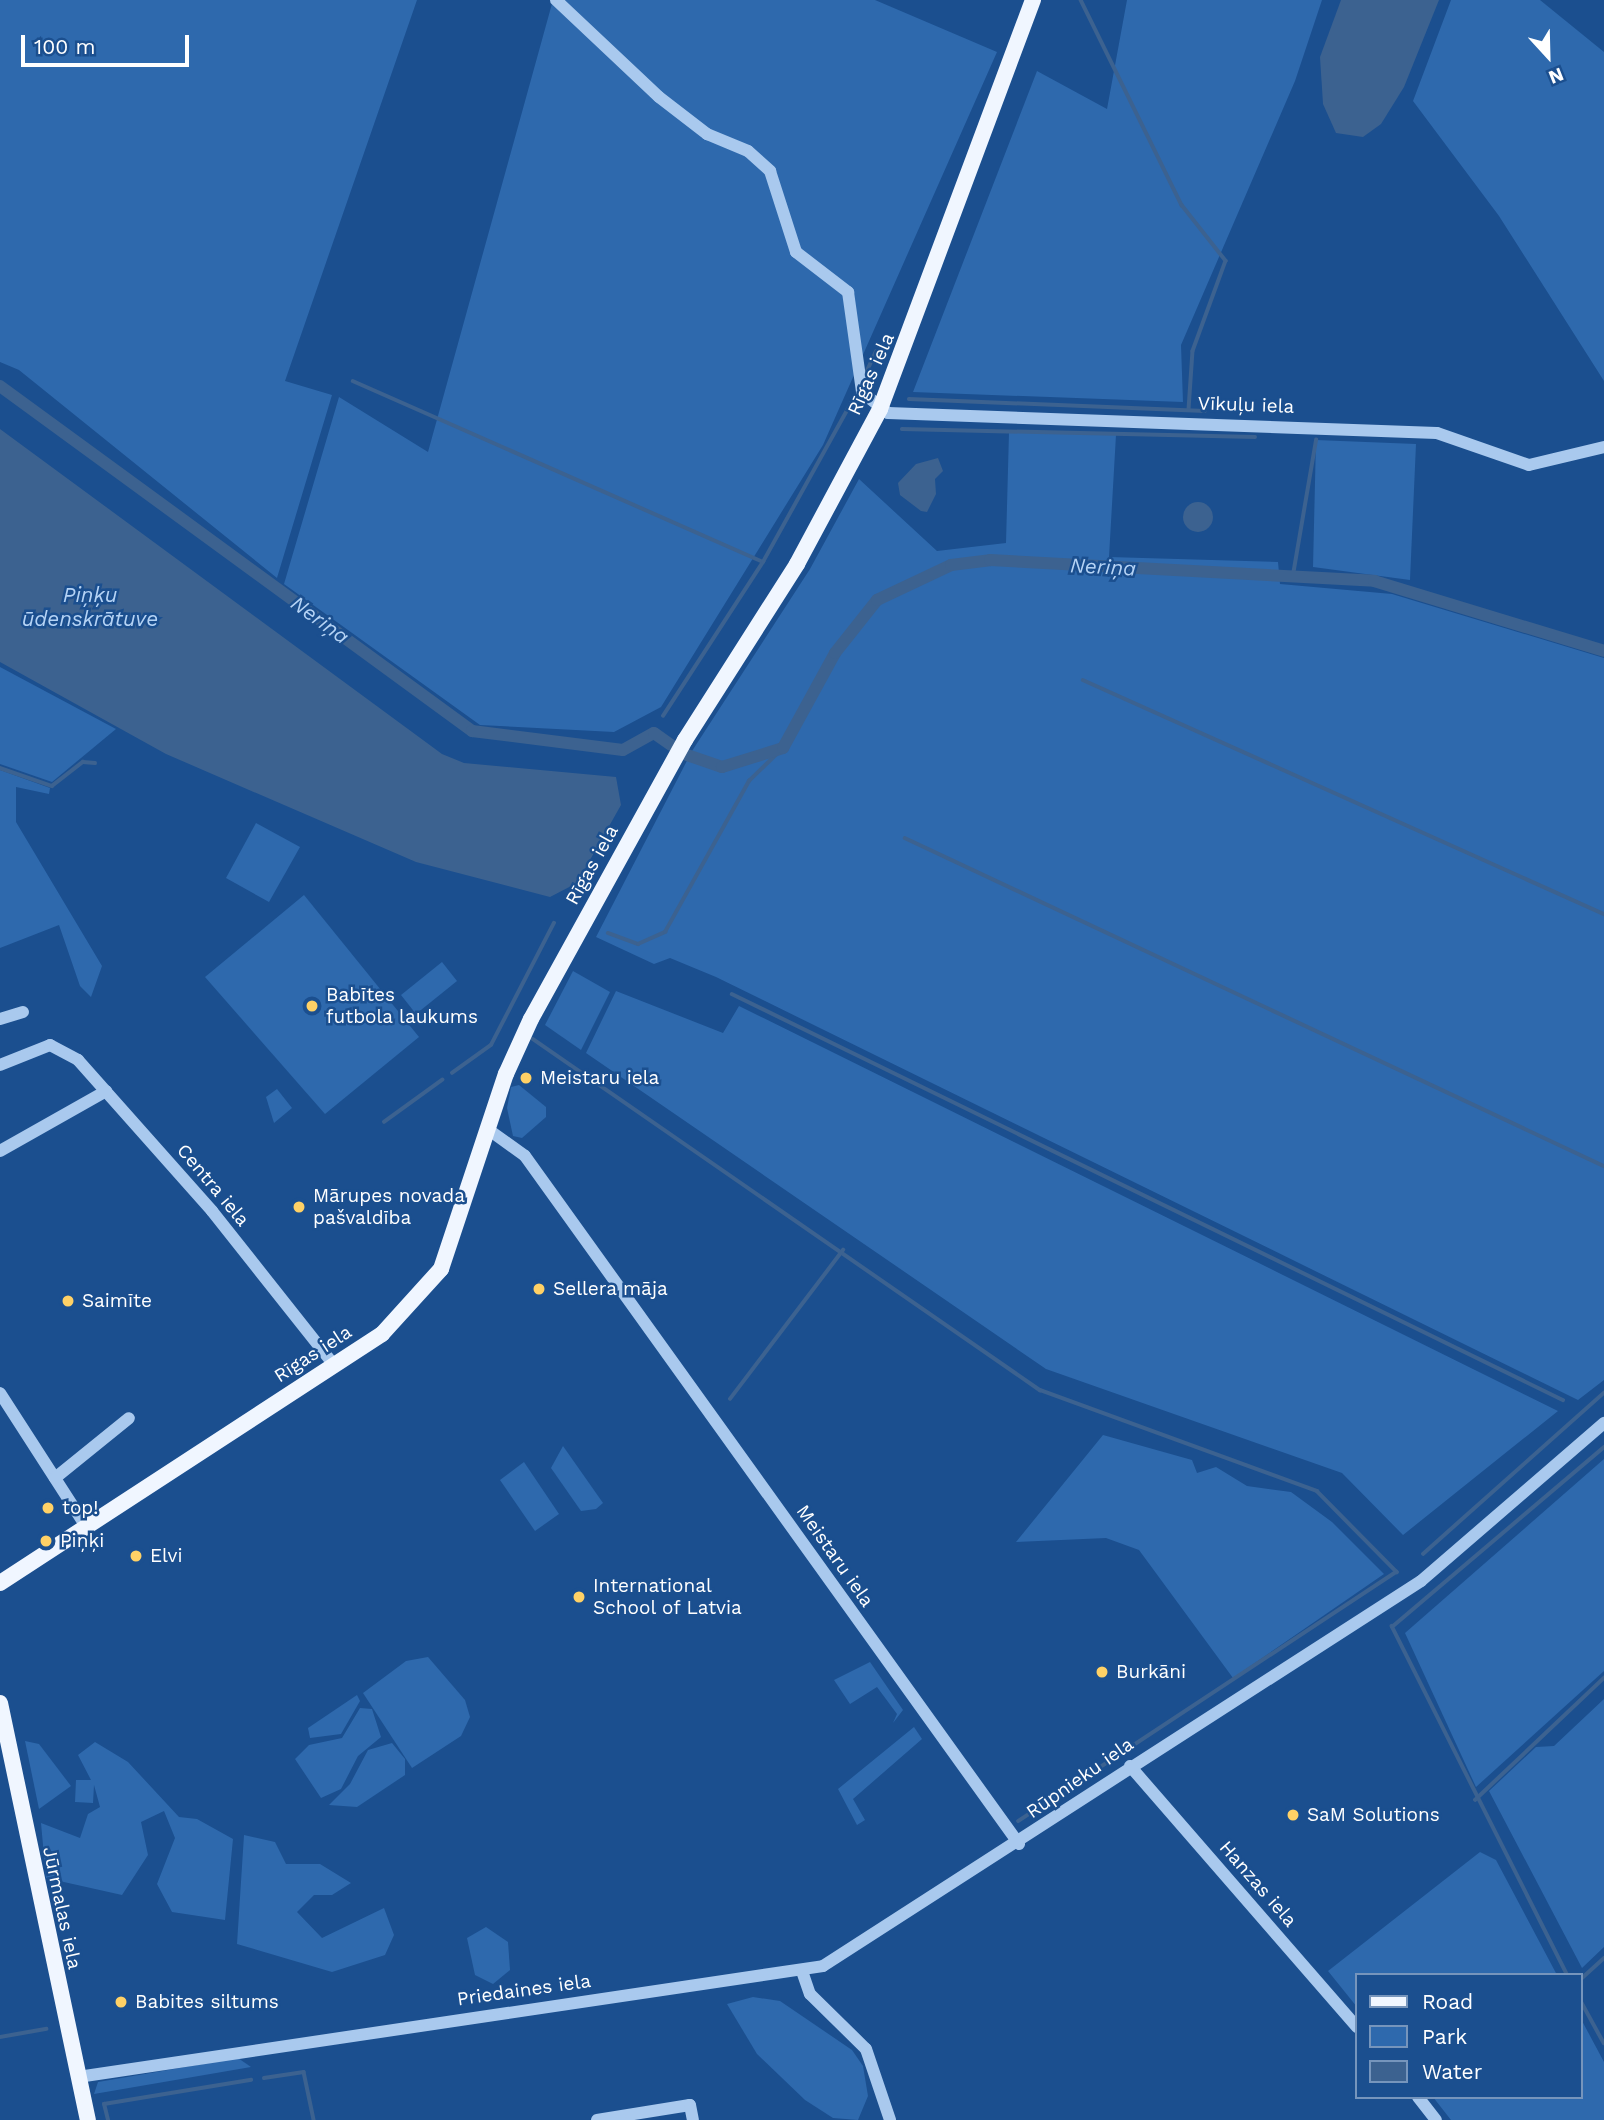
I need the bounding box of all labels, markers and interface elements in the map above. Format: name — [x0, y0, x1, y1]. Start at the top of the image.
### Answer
scale bar — [24, 21, 192, 65]
north arrow — [1513, 21, 1583, 91]
text: 100 m — [34, 34, 96, 59]
text: N — [1545, 63, 1567, 89]
street label: Rīgas iela — [843, 329, 899, 419]
street label: Vīkuļu iela — [1197, 392, 1295, 418]
water label: Neriņa — [1069, 553, 1137, 581]
water label: Piņķu ūdenskrātuve — [22, 582, 158, 632]
water label: Neriņa — [286, 590, 354, 650]
street label: Rīgas iela — [561, 821, 623, 909]
place label: Babītes futbola laukums — [326, 984, 478, 1028]
marker: Babītes futbola laukums — [304, 998, 320, 1014]
place label: Meistaru iela — [540, 1067, 659, 1089]
marker: Meistaru iela — [518, 1070, 534, 1086]
street label: Centra iela — [172, 1139, 254, 1231]
place label: Mārupes novada pašvaldība — [313, 1185, 465, 1229]
marker: Mārupes novada pašvaldība — [291, 1199, 307, 1215]
place label: Sellera māja — [553, 1278, 668, 1300]
marker: Sellera māja — [531, 1281, 547, 1297]
place label: Saimīte — [82, 1290, 152, 1312]
marker: Saimīte — [60, 1293, 76, 1309]
street label: Rīgas iela — [270, 1321, 356, 1387]
place label: top! — [62, 1497, 98, 1519]
marker: top! — [40, 1500, 56, 1516]
street label: Meistaru iela — [791, 1501, 879, 1611]
place label: Piņķi — [60, 1530, 104, 1552]
marker: Piņķi — [38, 1533, 54, 1549]
place label: Elvi — [150, 1545, 182, 1567]
marker: Elvi — [128, 1548, 144, 1564]
place label: International School of Latvia — [593, 1575, 743, 1619]
marker: International School of Latvia — [571, 1589, 587, 1605]
place label: Burkāni — [1116, 1661, 1186, 1683]
marker: Burkāni — [1094, 1664, 1110, 1680]
street label: Rūpnieku iela — [1022, 1733, 1138, 1823]
place label: SaM Solutions — [1307, 1804, 1440, 1826]
marker: SaM Solutions — [1285, 1807, 1301, 1823]
street label: Hanzas iela — [1215, 1836, 1301, 1932]
street label: Jūrmalas iela — [38, 1845, 86, 1971]
street label: Priedaines iela — [456, 1969, 592, 2011]
legend — [1356, 1973, 1583, 2099]
text: Road — [1422, 1989, 1473, 2014]
place label: Babites siltums — [135, 1991, 279, 2013]
marker: Babites siltums — [113, 1994, 129, 2010]
text: Park — [1422, 2024, 1467, 2049]
text: Water — [1422, 2059, 1482, 2084]

